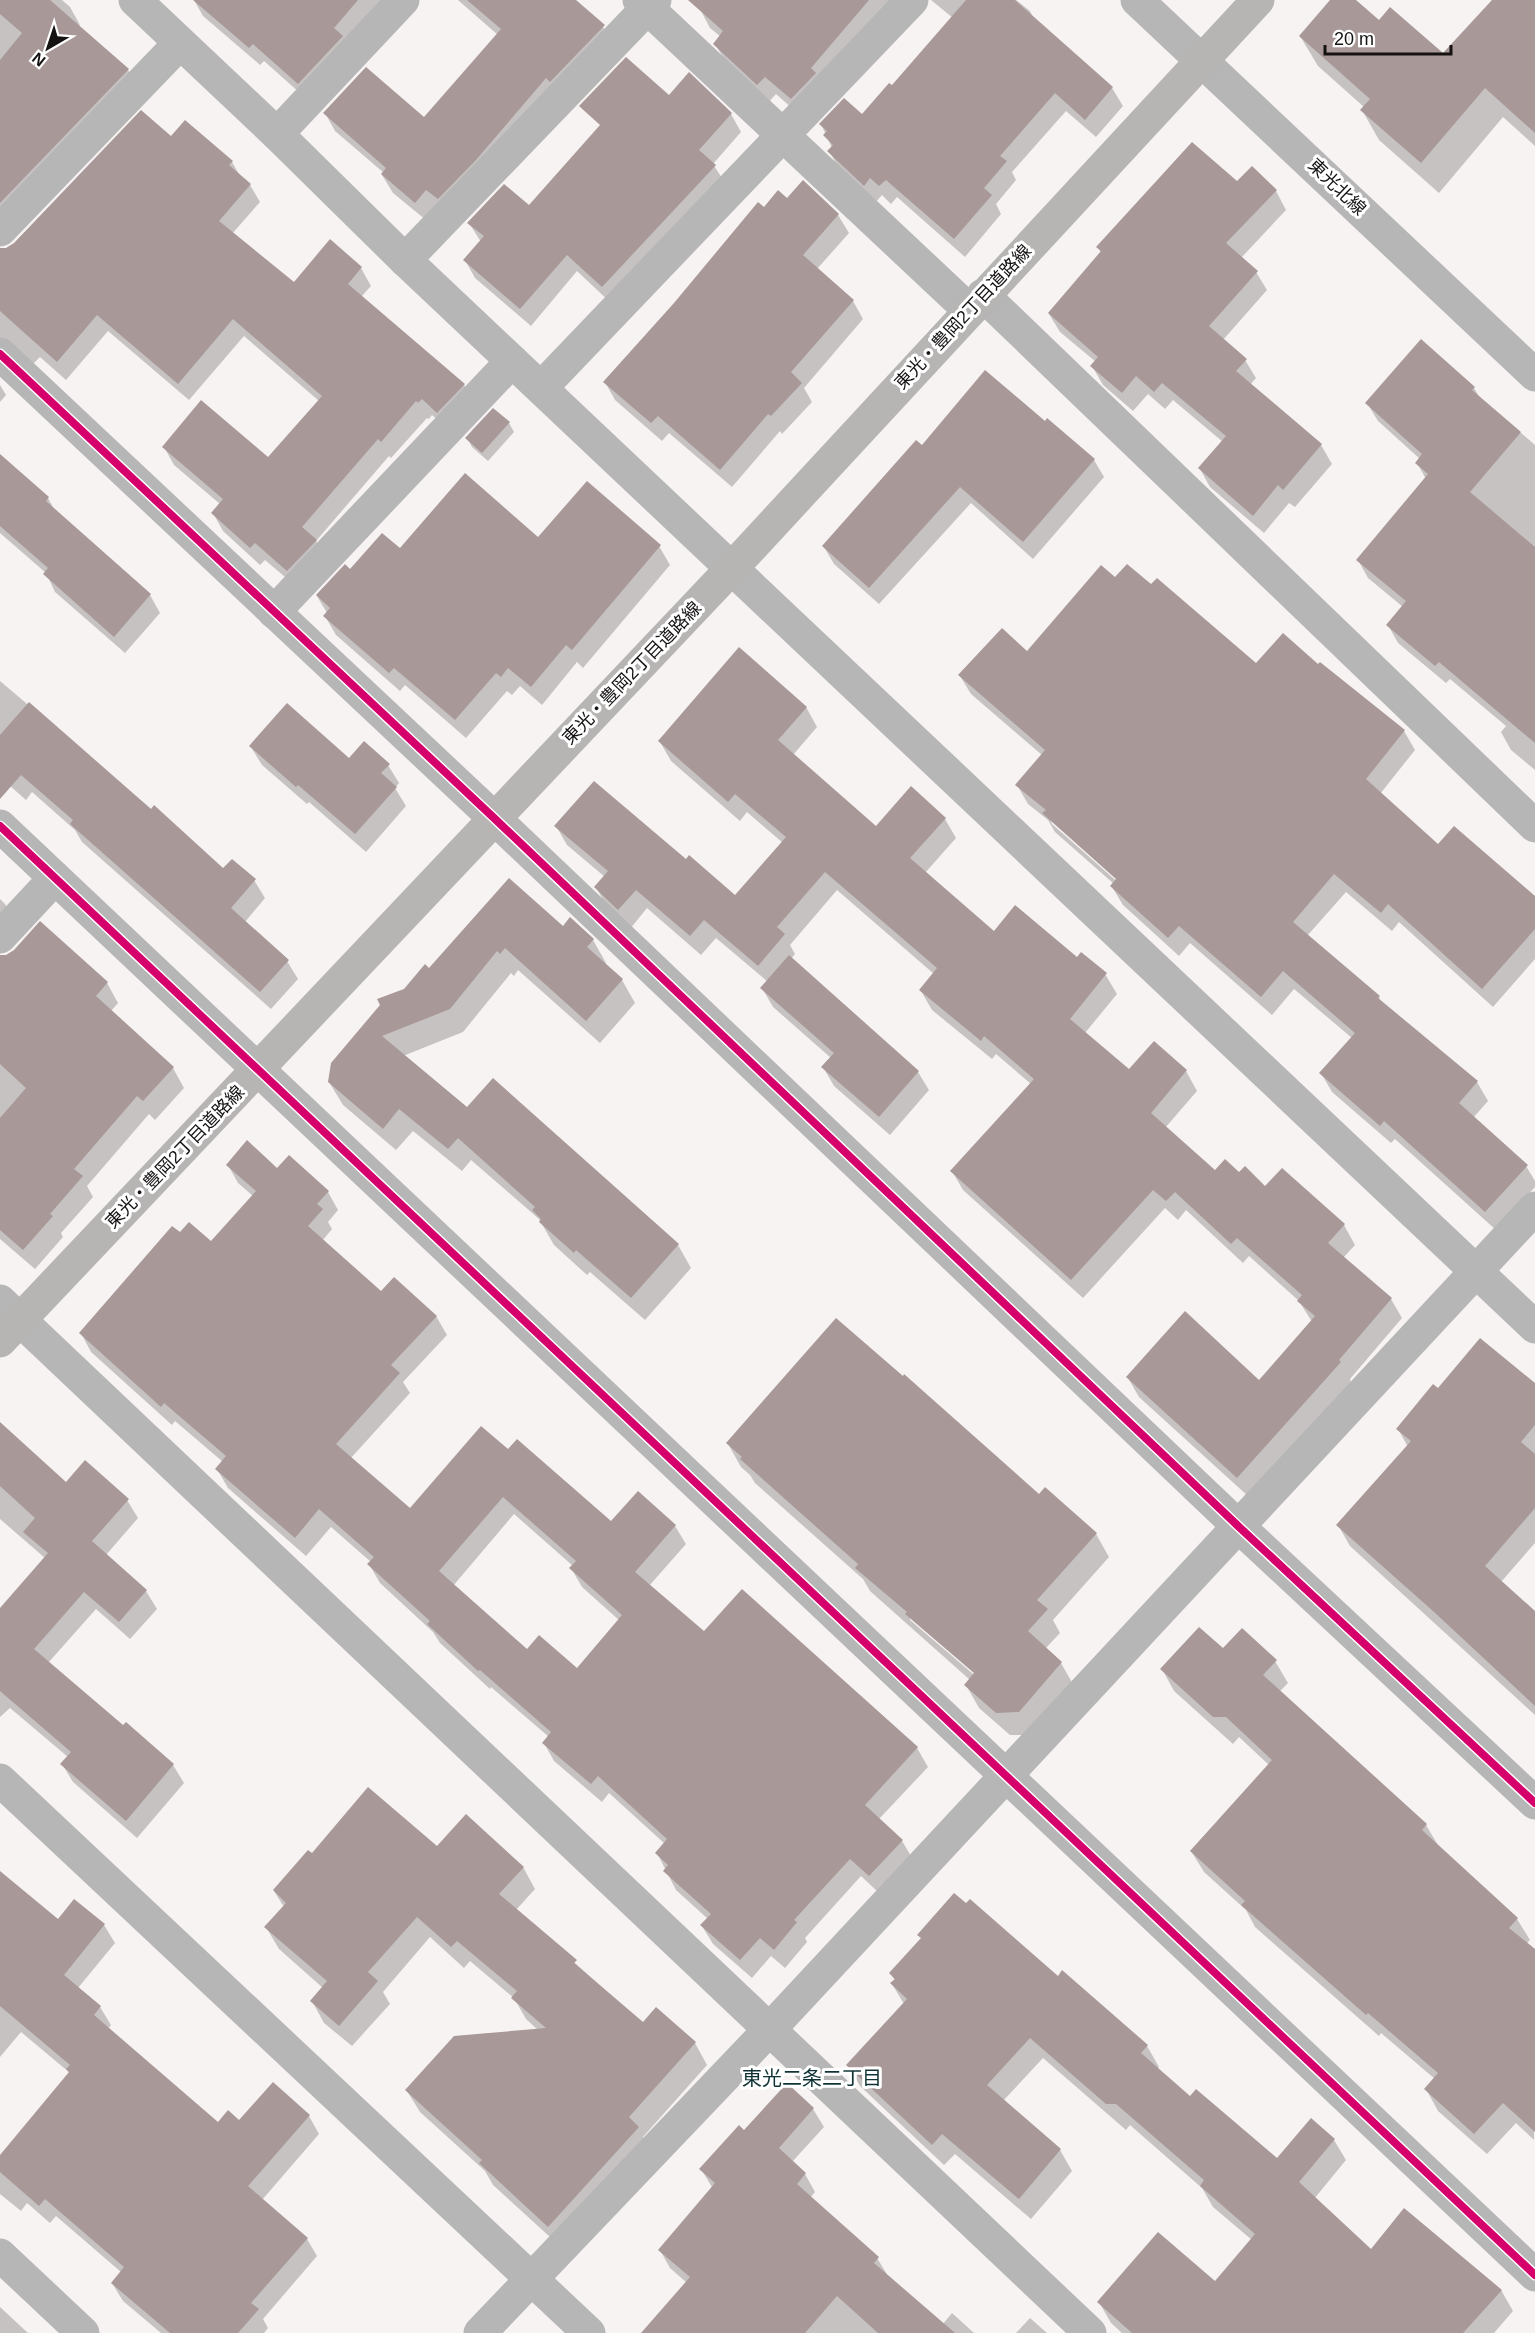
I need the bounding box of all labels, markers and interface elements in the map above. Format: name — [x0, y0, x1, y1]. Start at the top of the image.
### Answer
north arrow — [18, 18, 78, 78]
scale bar — [1325, 18, 1451, 56]
text: 20 m — [1334, 29, 1374, 49]
text: N — [29, 49, 49, 70]
street label: 東光北線 — [1304, 155, 1370, 219]
street label: 東光・豊岡2丁目道路線 — [891, 241, 1035, 393]
street label: 東光・豊岡2丁目道路線 — [559, 598, 705, 748]
street label: 東光・豊岡2丁目道路線 — [102, 1082, 248, 1232]
district label: 東光二条二丁目 — [742, 2067, 882, 2089]

